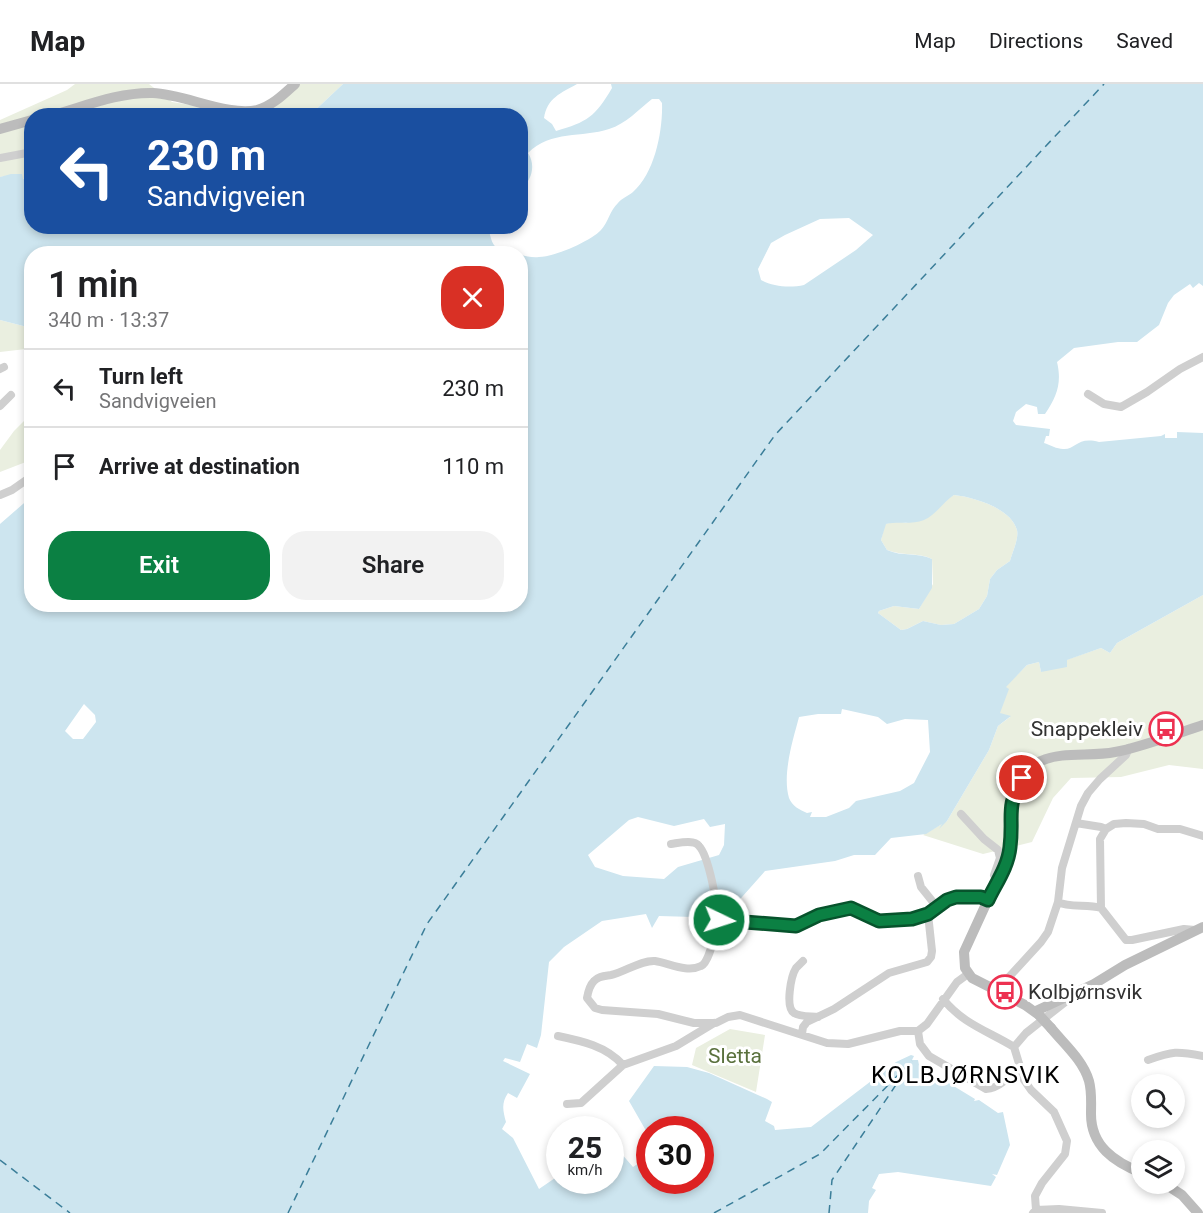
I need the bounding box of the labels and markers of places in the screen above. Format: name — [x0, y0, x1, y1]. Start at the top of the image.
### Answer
bus stop icon: Snappekleiv — [1148, 711, 1184, 747]
place label: Snappekleiv — [1031, 717, 1143, 741]
pin — [996, 752, 1047, 803]
bus stop icon: Kolbjørnsvik — [987, 974, 1023, 1010]
place label: Kolbjørnsvik — [1028, 980, 1143, 1004]

